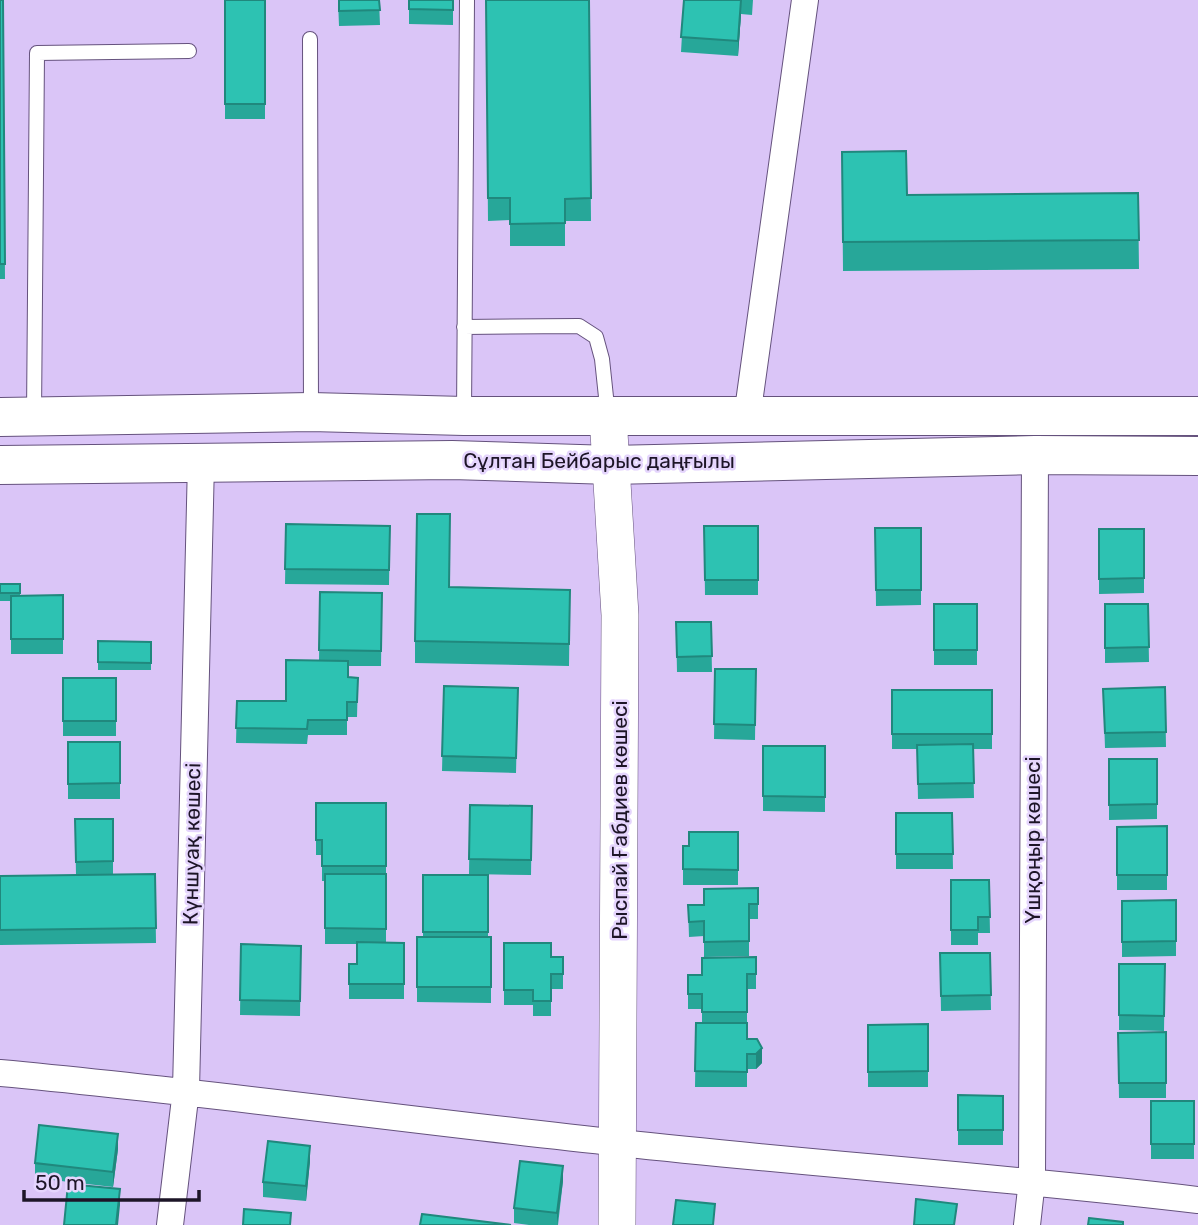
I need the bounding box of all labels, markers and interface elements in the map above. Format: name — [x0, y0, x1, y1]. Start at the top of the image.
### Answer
street label: Сұлтан Бейбарыс даңғылы — [463, 448, 735, 473]
street label: Рыспай Ғабдиев көшесі — [607, 700, 632, 940]
street label: Үшқоңыр көшесі — [1020, 756, 1045, 924]
street label: Күншуақ көшесі — [178, 763, 205, 925]
scale bar — [24, 1158, 200, 1202]
text: 50 m — [35, 1170, 85, 1195]

